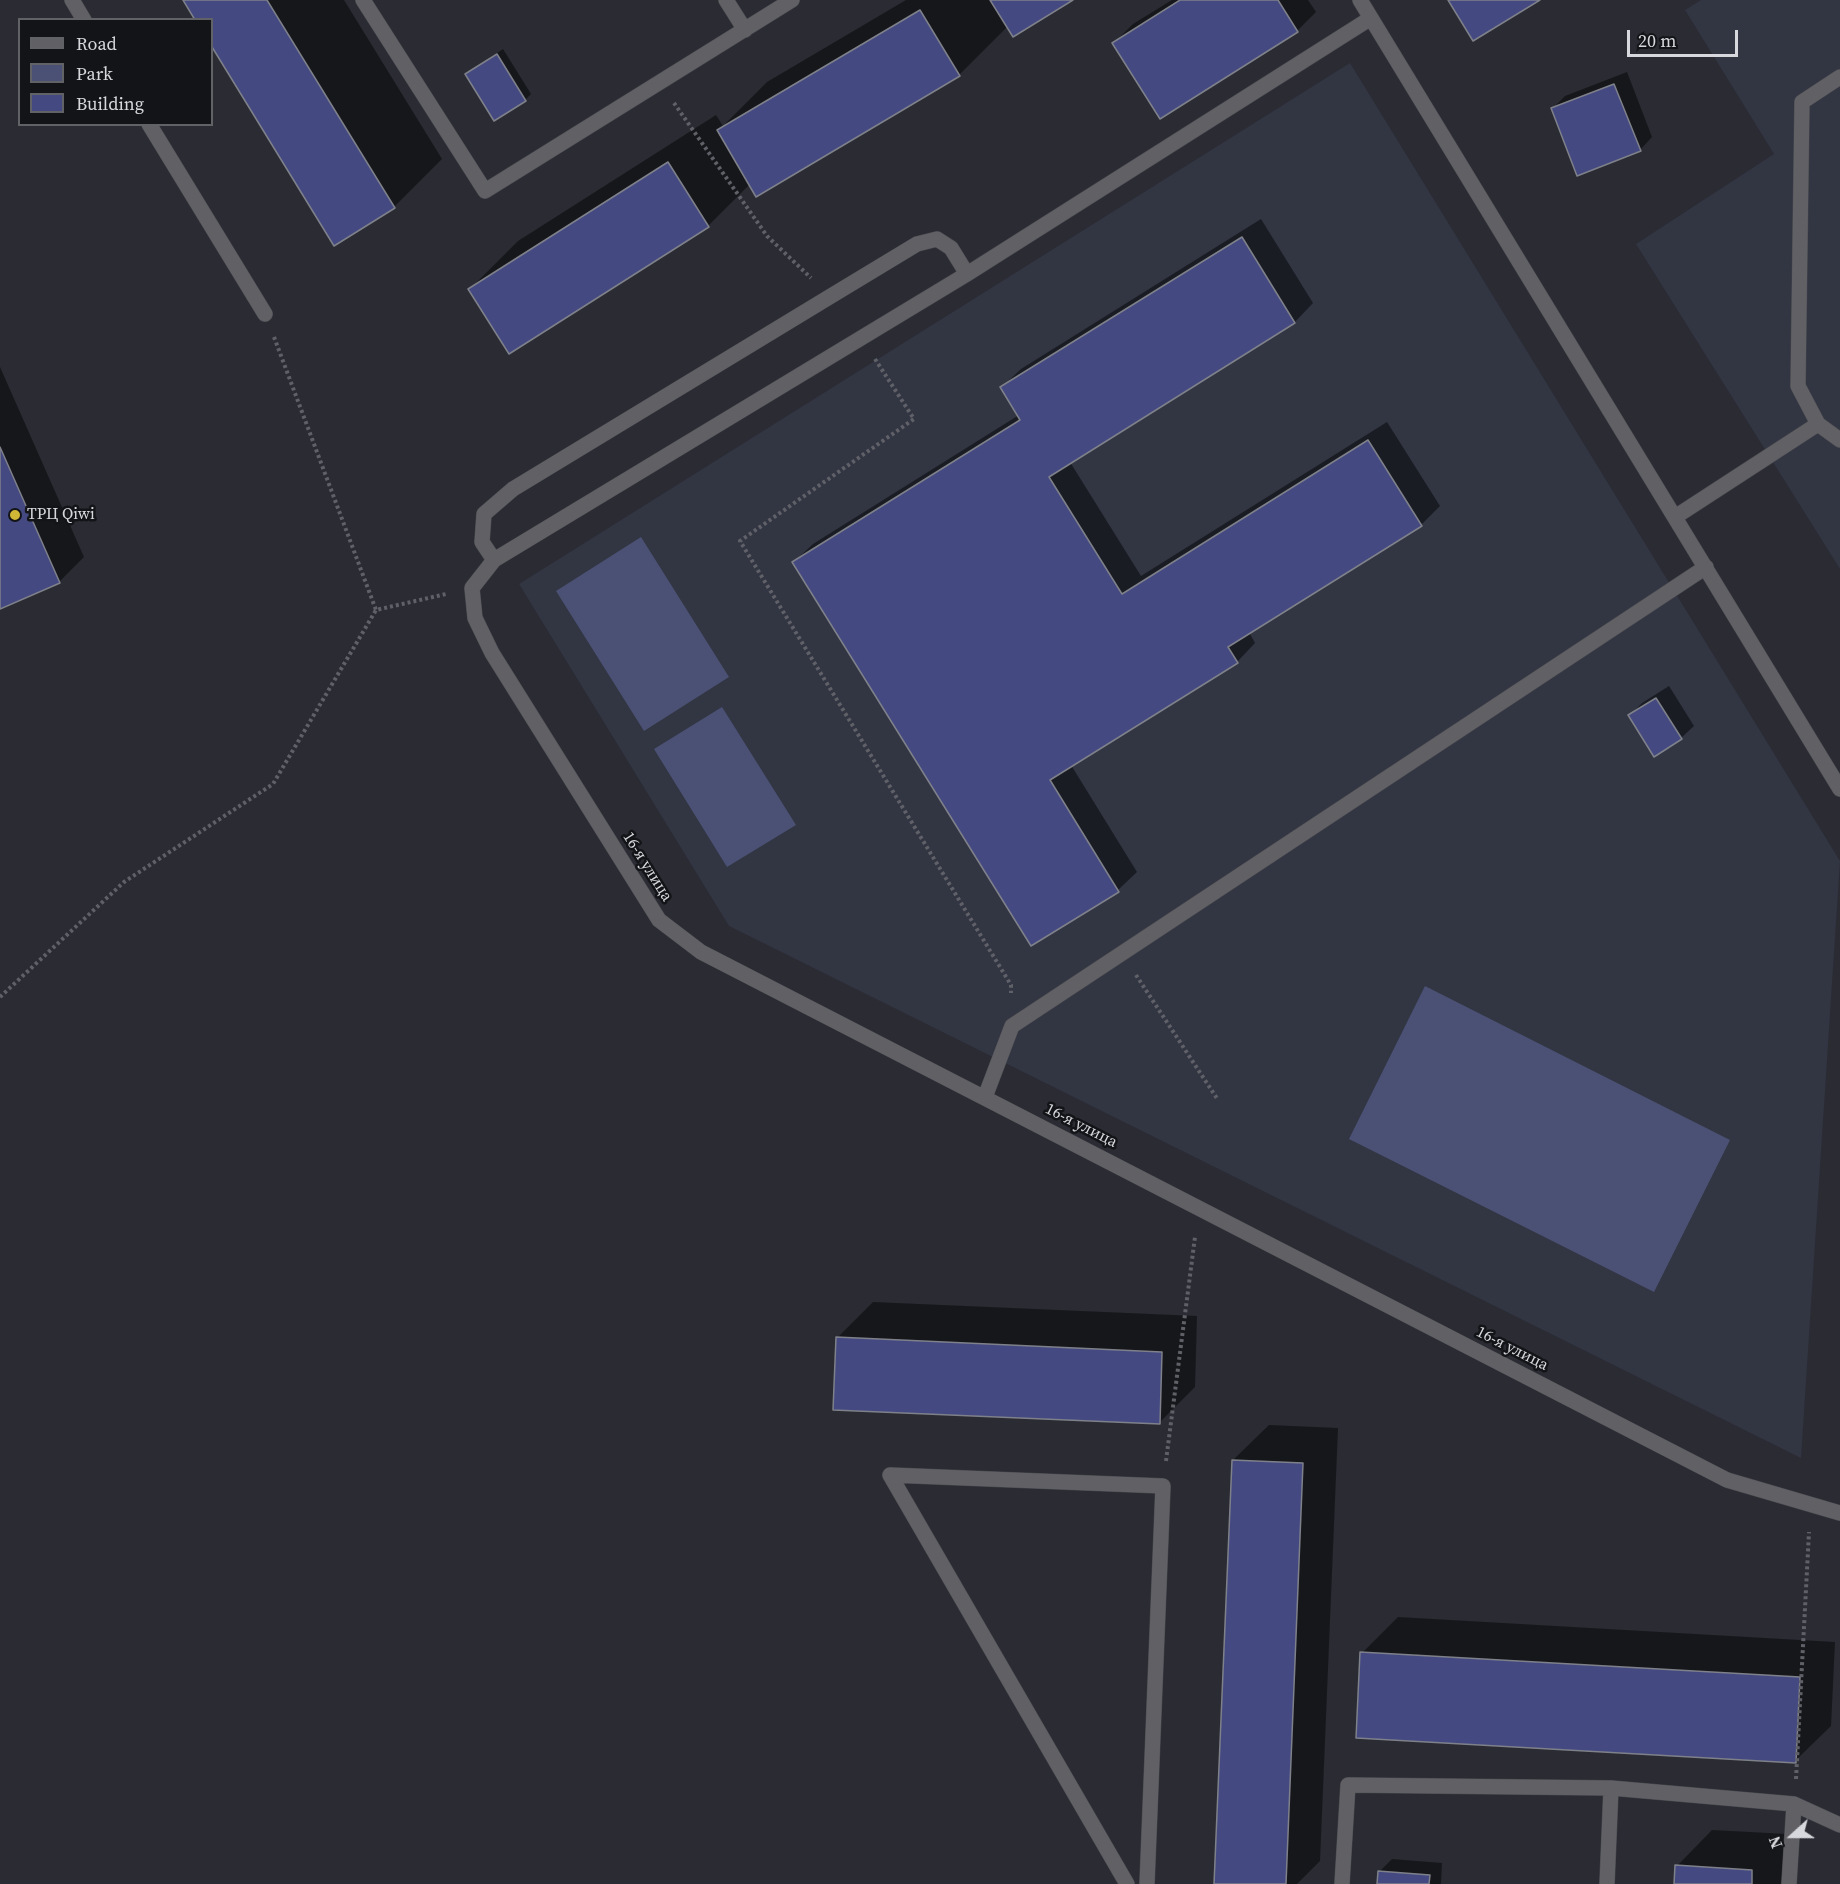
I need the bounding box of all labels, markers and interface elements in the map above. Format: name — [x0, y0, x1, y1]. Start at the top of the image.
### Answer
legend — [18, 18, 213, 126]
scale bar — [1630, 18, 1741, 56]
text: 20 m — [1638, 28, 1676, 53]
text: Road — [76, 31, 117, 56]
text: Park — [76, 61, 113, 86]
text: Building — [76, 91, 144, 116]
place label: ТРЦ Qiwi — [27, 505, 95, 525]
marker: ТРЦ Qiwi — [8, 508, 22, 522]
street label: 16-я улица — [618, 829, 676, 905]
street label: 16-я улица — [1042, 1100, 1120, 1152]
street label: 16-я улица — [1473, 1323, 1551, 1375]
north arrow — [1762, 1806, 1822, 1866]
text: N — [1763, 1833, 1788, 1852]

